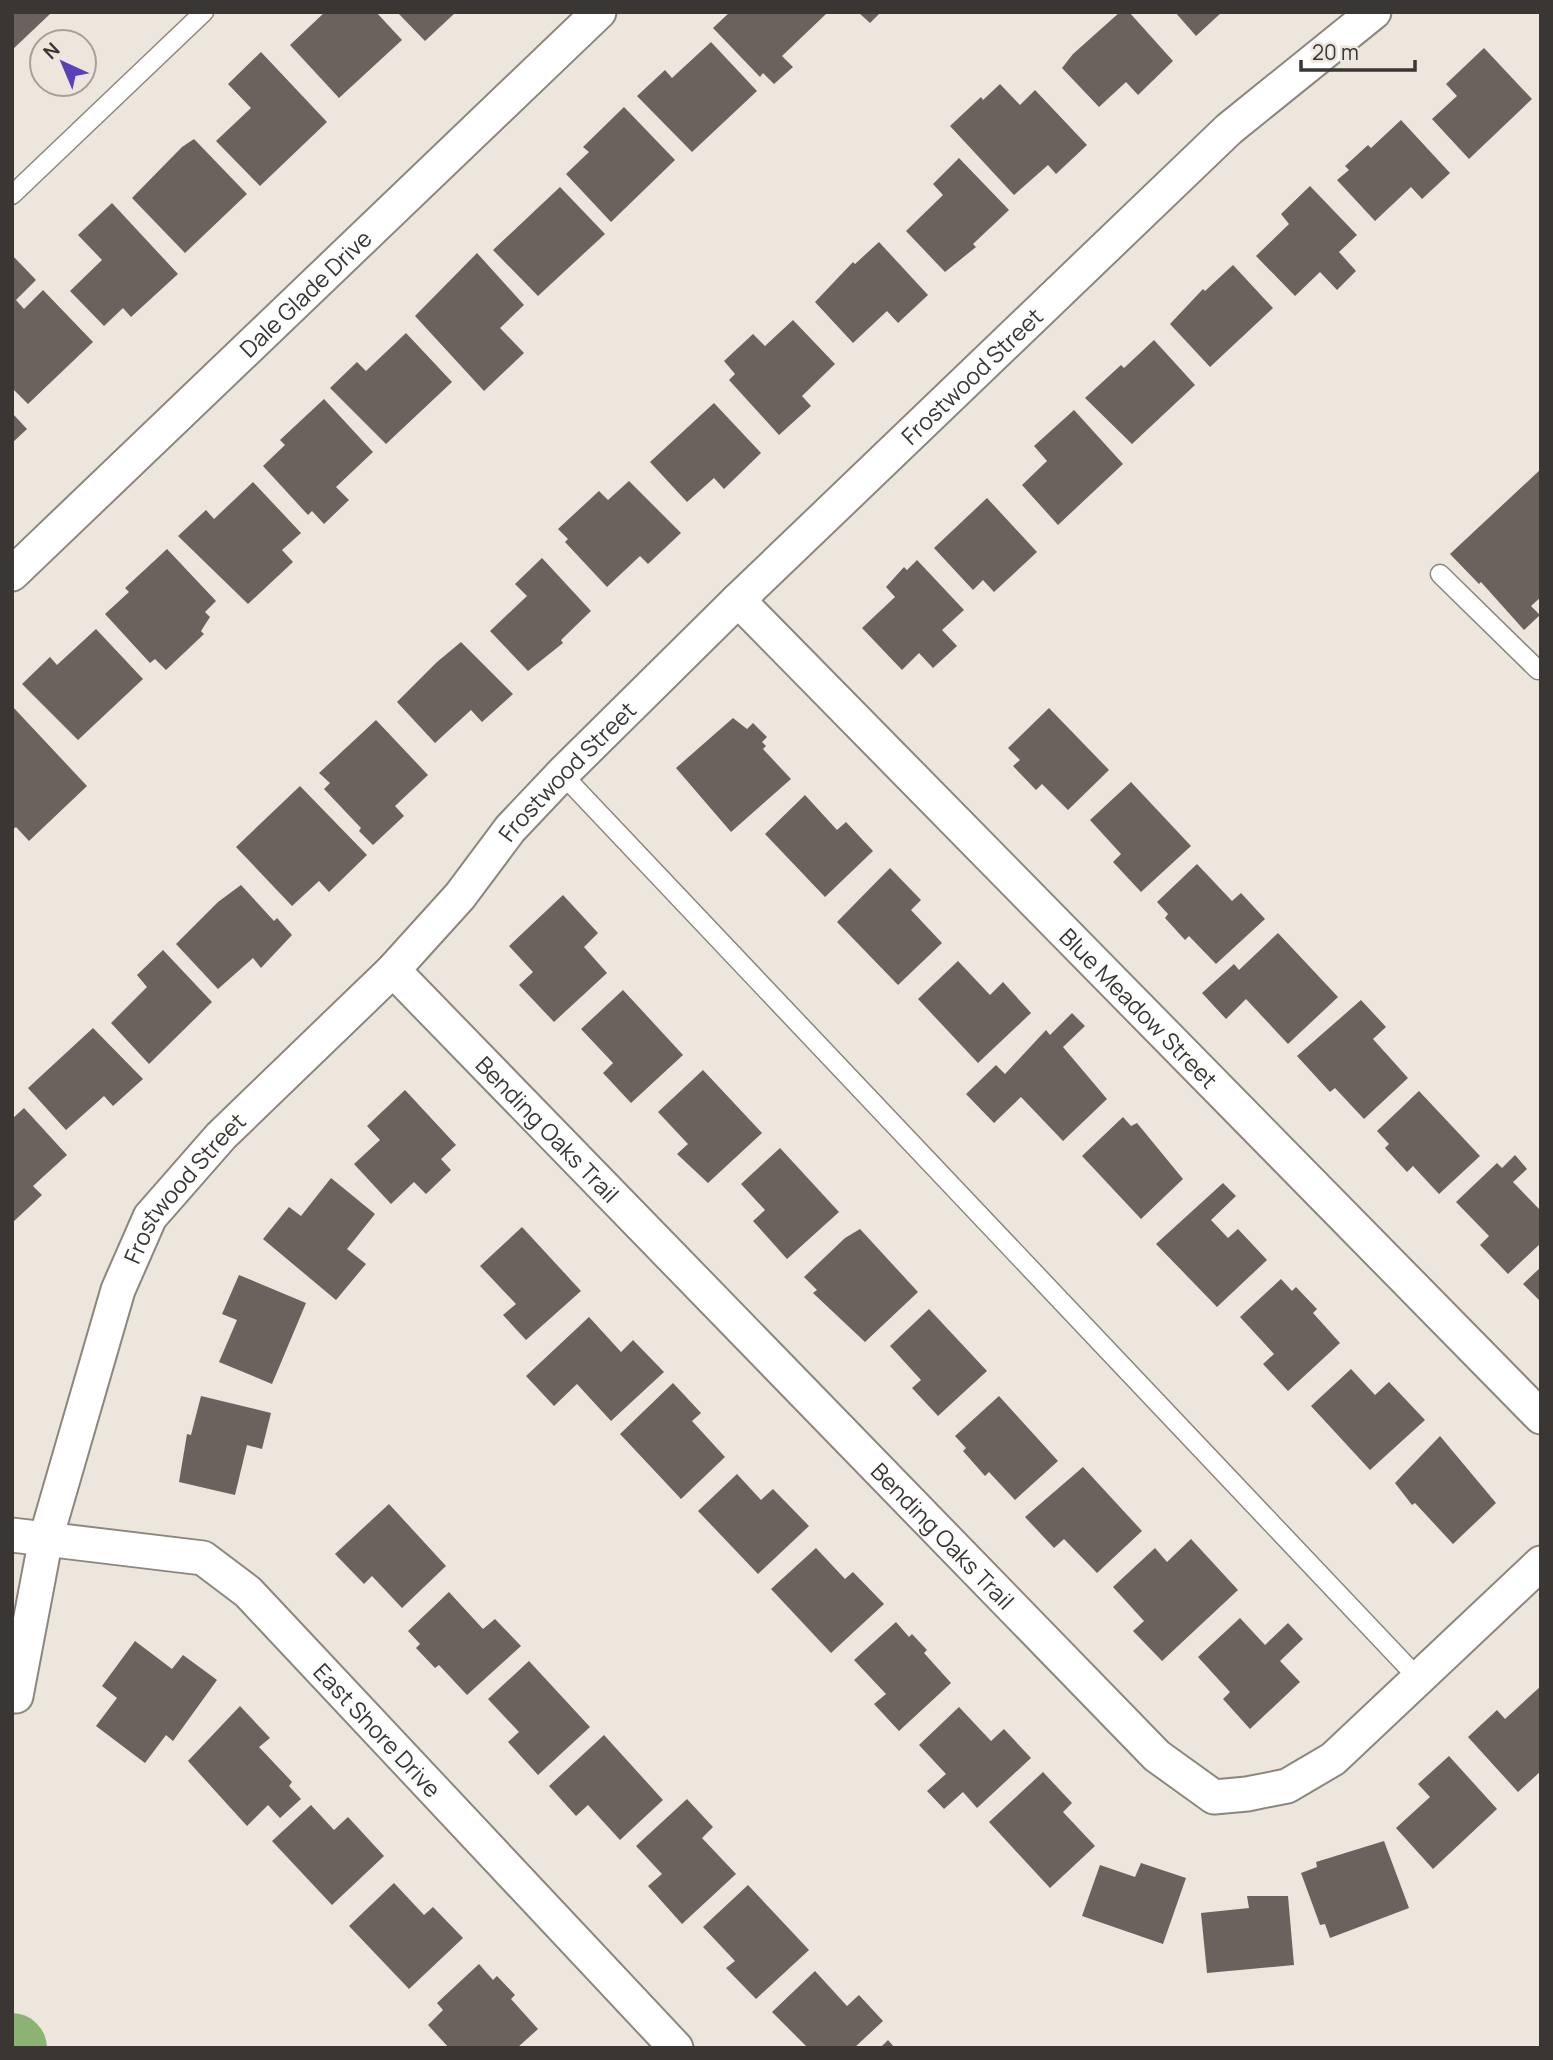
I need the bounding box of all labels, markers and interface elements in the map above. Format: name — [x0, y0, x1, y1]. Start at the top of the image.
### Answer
north arrow — [28, 28, 98, 98]
scale bar — [1301, 28, 1415, 72]
text: N — [37, 37, 65, 65]
text: 20 m — [1312, 38, 1359, 66]
street label: Dale Glade Drive — [232, 222, 378, 364]
street label: Frostwood Street — [894, 300, 1049, 451]
street label: Frostwood Street — [490, 694, 643, 848]
street label: Blue Meadow Street — [1053, 921, 1225, 1095]
street label: Bending Oaks Trail — [469, 1049, 626, 1210]
street label: Frostwood Street — [116, 1105, 252, 1268]
street label: Bending Oaks Trail — [864, 1455, 1022, 1616]
street label: East Shore Drive — [307, 1656, 448, 1804]

